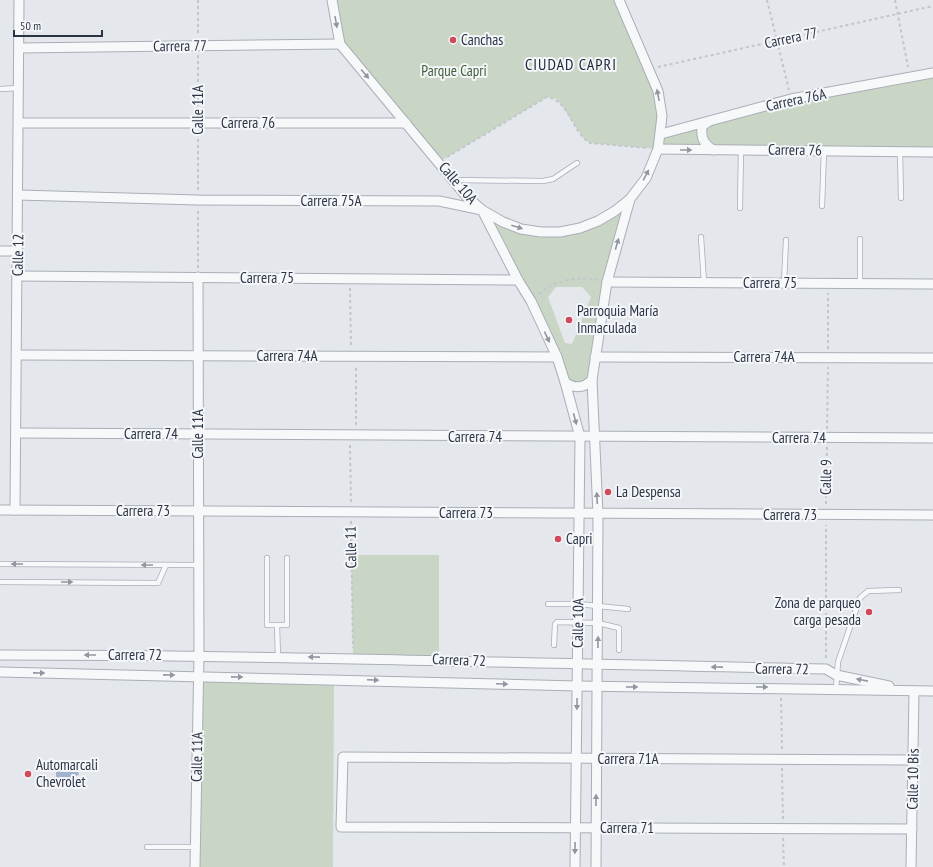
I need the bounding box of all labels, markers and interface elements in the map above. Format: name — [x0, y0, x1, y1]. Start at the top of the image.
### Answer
scale bar — [14, 12, 102, 38]
one-way arrow — [333, 16, 339, 28]
text: 50 m — [20, 18, 41, 33]
street label: Carrera 77 — [763, 23, 819, 52]
place label: Canchas — [461, 30, 503, 49]
marker: Canchas — [448, 35, 458, 45]
street label: Carrera 77 — [153, 36, 207, 55]
district label: CIUDAD CAPRI — [525, 54, 617, 74]
park label: Parque Capri — [421, 61, 487, 80]
one-way arrow — [360, 69, 369, 80]
street label: Calle 11A — [188, 84, 207, 135]
street label: Carrera 76A — [764, 84, 829, 115]
one-way arrow — [655, 89, 661, 102]
street label: Carrera 76 — [221, 113, 275, 132]
street label: Carrera 76 — [768, 140, 822, 159]
one-way arrow — [680, 146, 692, 153]
street label: Calle 10A — [435, 158, 482, 208]
one-way arrow — [643, 169, 650, 181]
street label: Carrera 75A — [301, 191, 362, 210]
one-way arrow — [511, 224, 523, 230]
street label: Calle 12 — [8, 234, 27, 276]
one-way arrow — [614, 238, 620, 250]
street label: Carrera 75 — [240, 268, 294, 287]
street label: Carrera 75 — [743, 273, 797, 292]
place label: Parroquia María Inmaculada — [577, 301, 658, 337]
marker: Parroquia María Inmaculada — [564, 315, 574, 325]
one-way arrow — [544, 331, 550, 342]
street label: Carrera 74A — [257, 346, 318, 365]
street label: Carrera 74A — [734, 347, 795, 366]
street label: Calle 11A — [188, 408, 207, 459]
one-way arrow — [572, 413, 578, 425]
street label: Carrera 74 — [124, 424, 178, 443]
street label: Carrera 74 — [448, 427, 502, 446]
street label: Carrera 74 — [772, 428, 826, 447]
street label: Calle 9 — [816, 459, 835, 495]
place label: La Despensa — [616, 482, 681, 501]
marker: La Despensa — [603, 487, 613, 497]
one-way arrow — [594, 492, 601, 504]
street label: Carrera 73 — [116, 501, 170, 520]
street label: Carrera 73 — [439, 503, 493, 522]
street label: Carrera 73 — [763, 505, 817, 524]
street label: Calle 11 — [341, 526, 360, 568]
place label: Capri — [566, 529, 593, 548]
marker: Capri — [553, 534, 563, 544]
one-way arrow — [10, 561, 23, 567]
one-way arrow — [140, 562, 153, 568]
one-way arrow — [61, 579, 74, 585]
place label: Zona de parqueo carga pesada — [775, 593, 861, 629]
street label: Calle 10A — [568, 597, 587, 648]
marker: Zona de parqueo carga pesada — [864, 607, 874, 617]
one-way arrow — [595, 635, 601, 648]
street label: Carrera 72 — [108, 645, 162, 664]
street label: Carrera 72 — [432, 649, 486, 670]
one-way arrow — [83, 652, 96, 658]
one-way arrow — [307, 654, 320, 660]
street label: Carrera 72 — [755, 659, 809, 678]
one-way arrow — [710, 664, 723, 670]
one-way arrow — [33, 669, 45, 676]
one-way arrow — [163, 672, 176, 678]
one-way arrow — [231, 674, 244, 680]
one-way arrow — [367, 677, 380, 683]
one-way arrow — [856, 677, 868, 683]
one-way arrow — [496, 681, 509, 687]
one-way arrow — [626, 684, 639, 690]
one-way arrow — [756, 684, 769, 690]
one-way arrow — [574, 698, 580, 711]
street label: Calle 11A — [187, 731, 206, 782]
street label: Calle 10 Bis — [902, 748, 923, 810]
street label: Carrera 71A — [598, 749, 659, 768]
place label: Automarcali Chevrolet — [36, 755, 98, 791]
marker: Automarcali Chevrolet — [23, 769, 33, 779]
one-way arrow — [593, 793, 599, 806]
street label: Carrera 71 — [600, 818, 654, 837]
one-way arrow — [572, 842, 578, 855]

